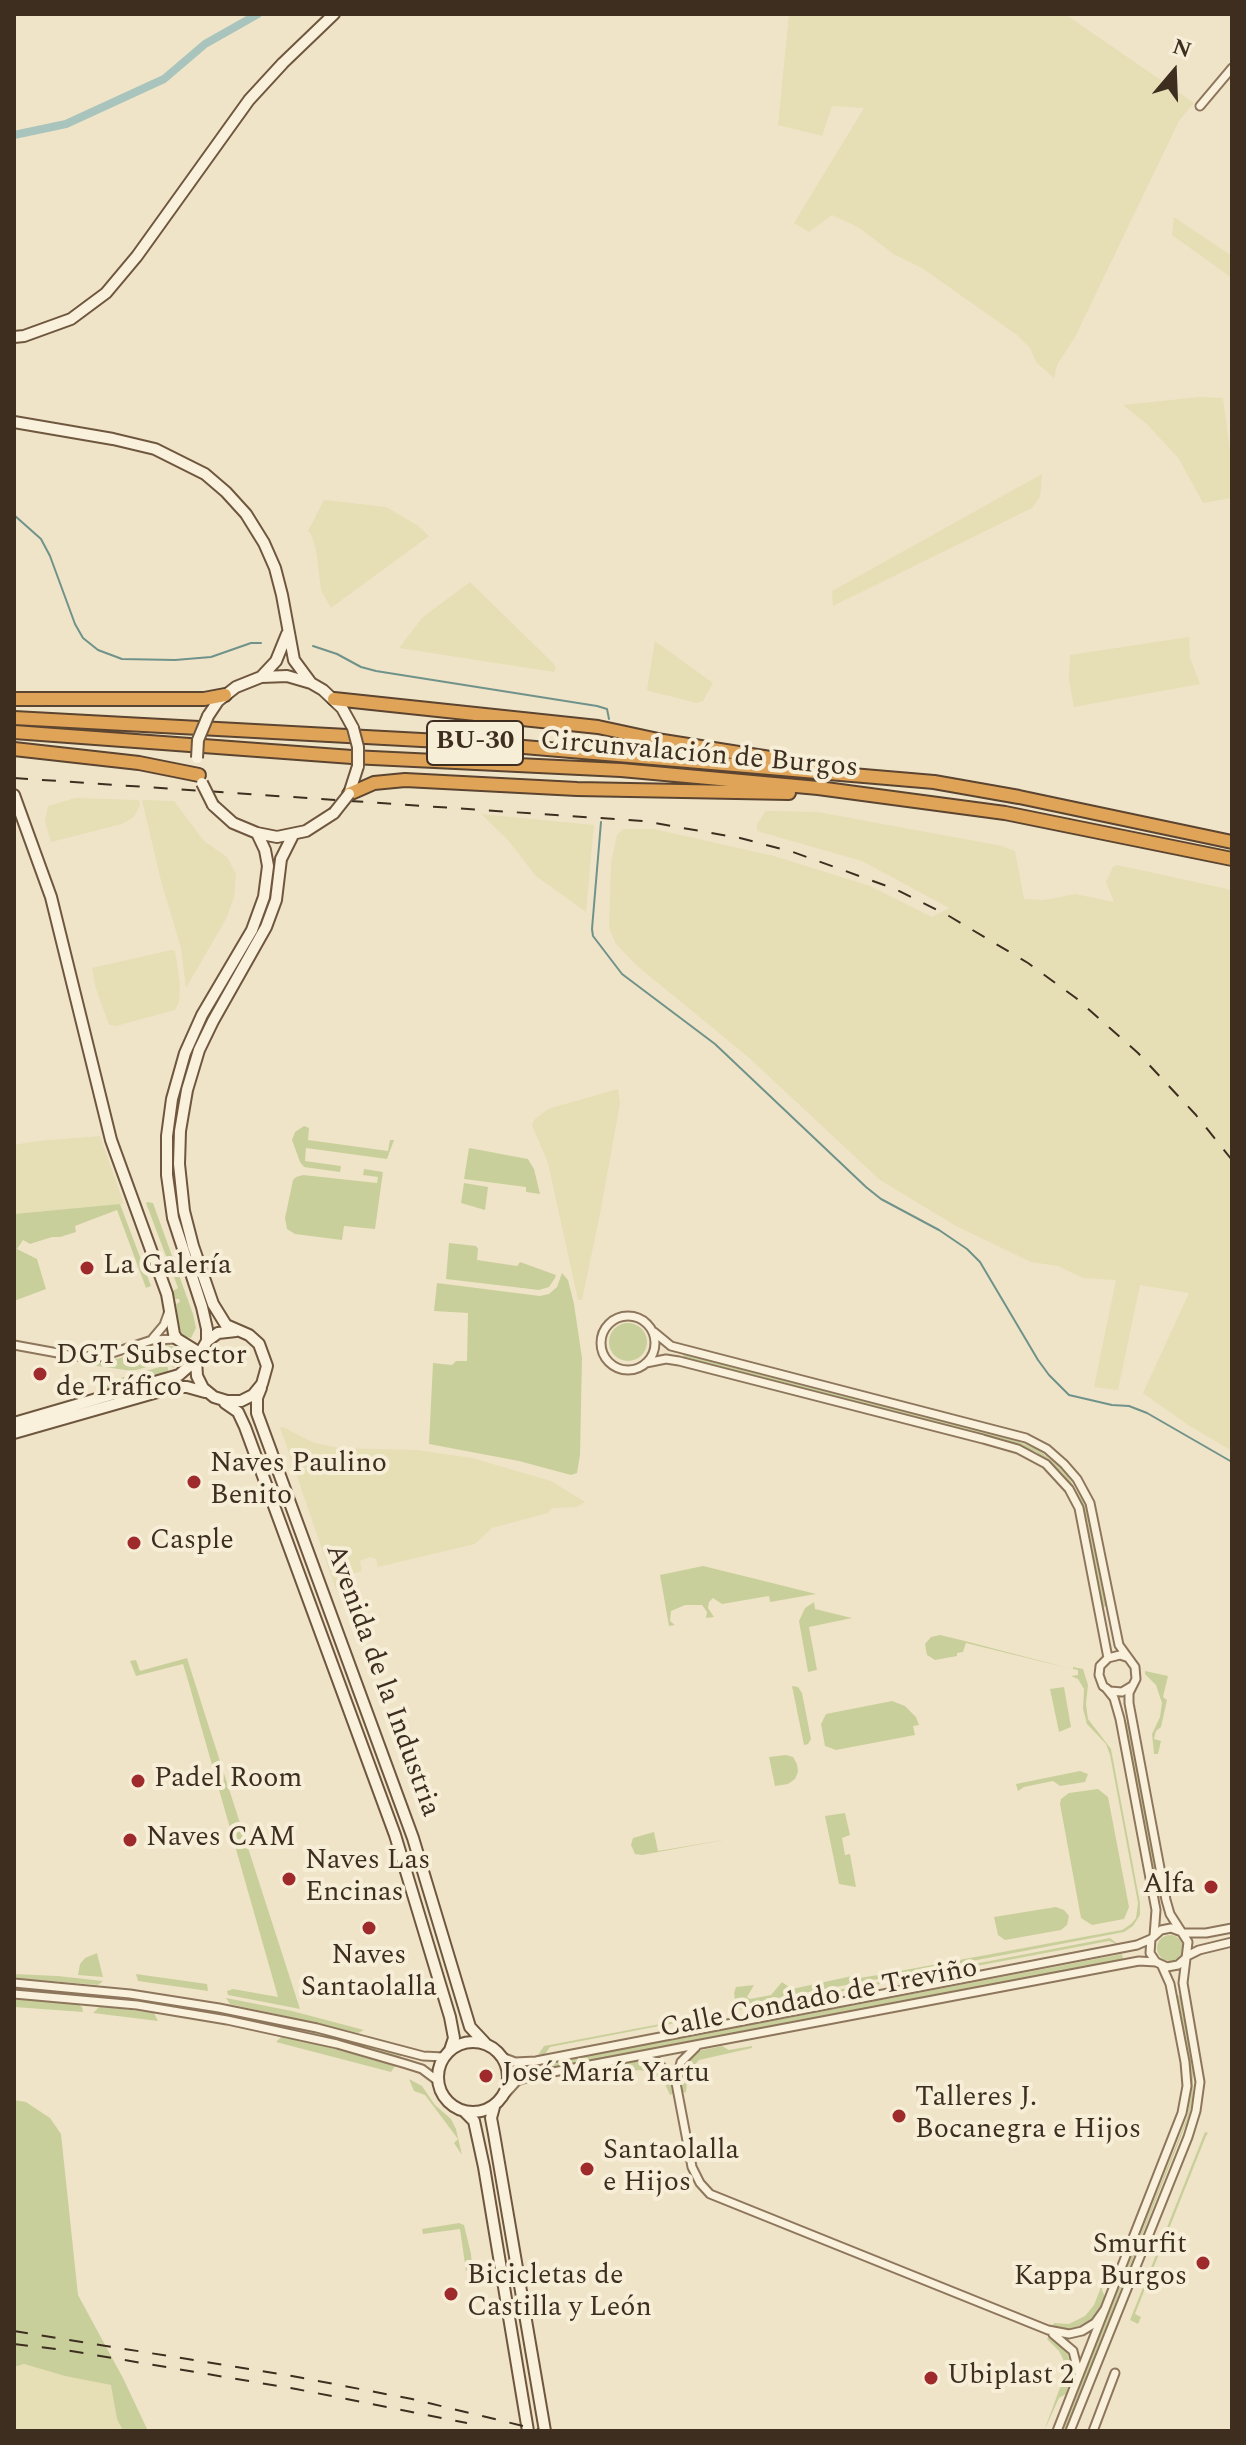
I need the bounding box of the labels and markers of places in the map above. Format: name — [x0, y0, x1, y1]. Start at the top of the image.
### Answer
place label: La Galería — [103, 1251, 232, 1285]
marker: La Galería — [78, 1259, 96, 1277]
place label: DGT Subsector de Tráfico — [56, 1341, 247, 1407]
marker: DGT Subsector de Tráfico — [31, 1365, 49, 1383]
place label: Naves Paulino Benito — [210, 1449, 387, 1515]
marker: Naves Paulino Benito — [185, 1473, 203, 1491]
place label: Casple — [150, 1526, 234, 1560]
marker: Casple — [125, 1534, 143, 1552]
place label: Padel Room — [154, 1764, 302, 1798]
marker: Padel Room — [129, 1772, 147, 1790]
place label: Naves CAM — [146, 1823, 295, 1857]
marker: Naves CAM — [121, 1831, 139, 1849]
place label: Naves Las Encinas — [305, 1846, 430, 1912]
marker: Naves Las Encinas — [280, 1870, 298, 1888]
place label: Alfa — [1143, 1870, 1195, 1904]
marker: Alfa — [1202, 1878, 1220, 1896]
marker: Naves Santaolalla — [360, 1919, 378, 1937]
place label: Naves Santaolalla — [301, 1941, 437, 2007]
place label: José María Yartu — [502, 2059, 710, 2093]
marker: José María Yartu — [477, 2067, 495, 2085]
place label: Talleres J. Bocanegra e Hijos — [915, 2083, 1141, 2149]
marker: Talleres J. Bocanegra e Hijos — [890, 2107, 908, 2125]
place label: Santaolalla e Hijos — [603, 2136, 739, 2202]
marker: Santaolalla e Hijos — [578, 2160, 596, 2178]
place label: Smurfit Kappa Burgos — [1014, 2230, 1187, 2296]
marker: Smurfit Kappa Burgos — [1194, 2254, 1212, 2272]
place label: Bicicletas de Castilla y León — [467, 2261, 652, 2327]
marker: Bicicletas de Castilla y León — [442, 2285, 460, 2303]
place label: Ubiplast 2 — [947, 2361, 1074, 2395]
marker: Ubiplast 2 — [922, 2369, 940, 2387]

